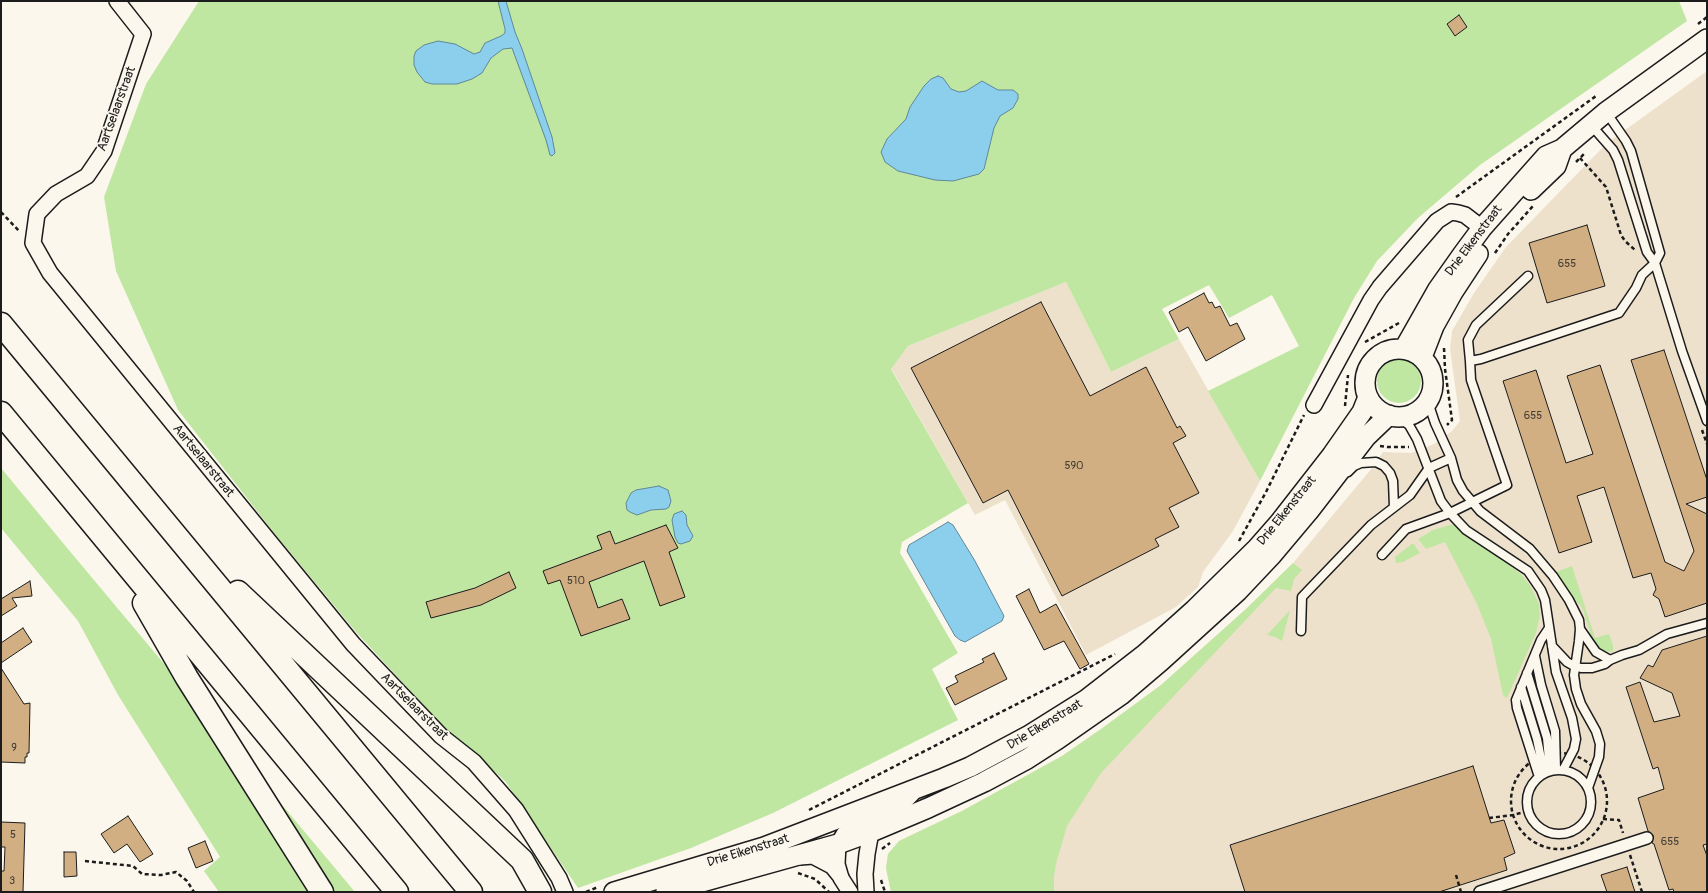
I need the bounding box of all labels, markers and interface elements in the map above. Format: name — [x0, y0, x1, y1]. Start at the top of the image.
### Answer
street label: Aartselaarstraat — [94, 64, 140, 154]
street label: Drie Eikenstraat — [1442, 202, 1506, 280]
house number: 655 — [1558, 257, 1576, 271]
house number: 655 — [1524, 409, 1542, 423]
street label: Aartselaarstraat — [169, 421, 237, 501]
house number: 590 — [1064, 459, 1084, 473]
street label: Drie Eikenstraat — [1254, 473, 1320, 549]
house number: 510 — [567, 574, 585, 588]
street label: Aartselaarstraat — [377, 670, 451, 744]
street label: Drie Eikenstraat — [1005, 697, 1085, 753]
house number: 9 — [11, 741, 17, 755]
house number: 5 — [10, 828, 16, 842]
street label: Drie Eikenstraat — [705, 831, 791, 871]
house number: 655 — [1661, 835, 1679, 849]
house number: 3 — [9, 874, 15, 888]

